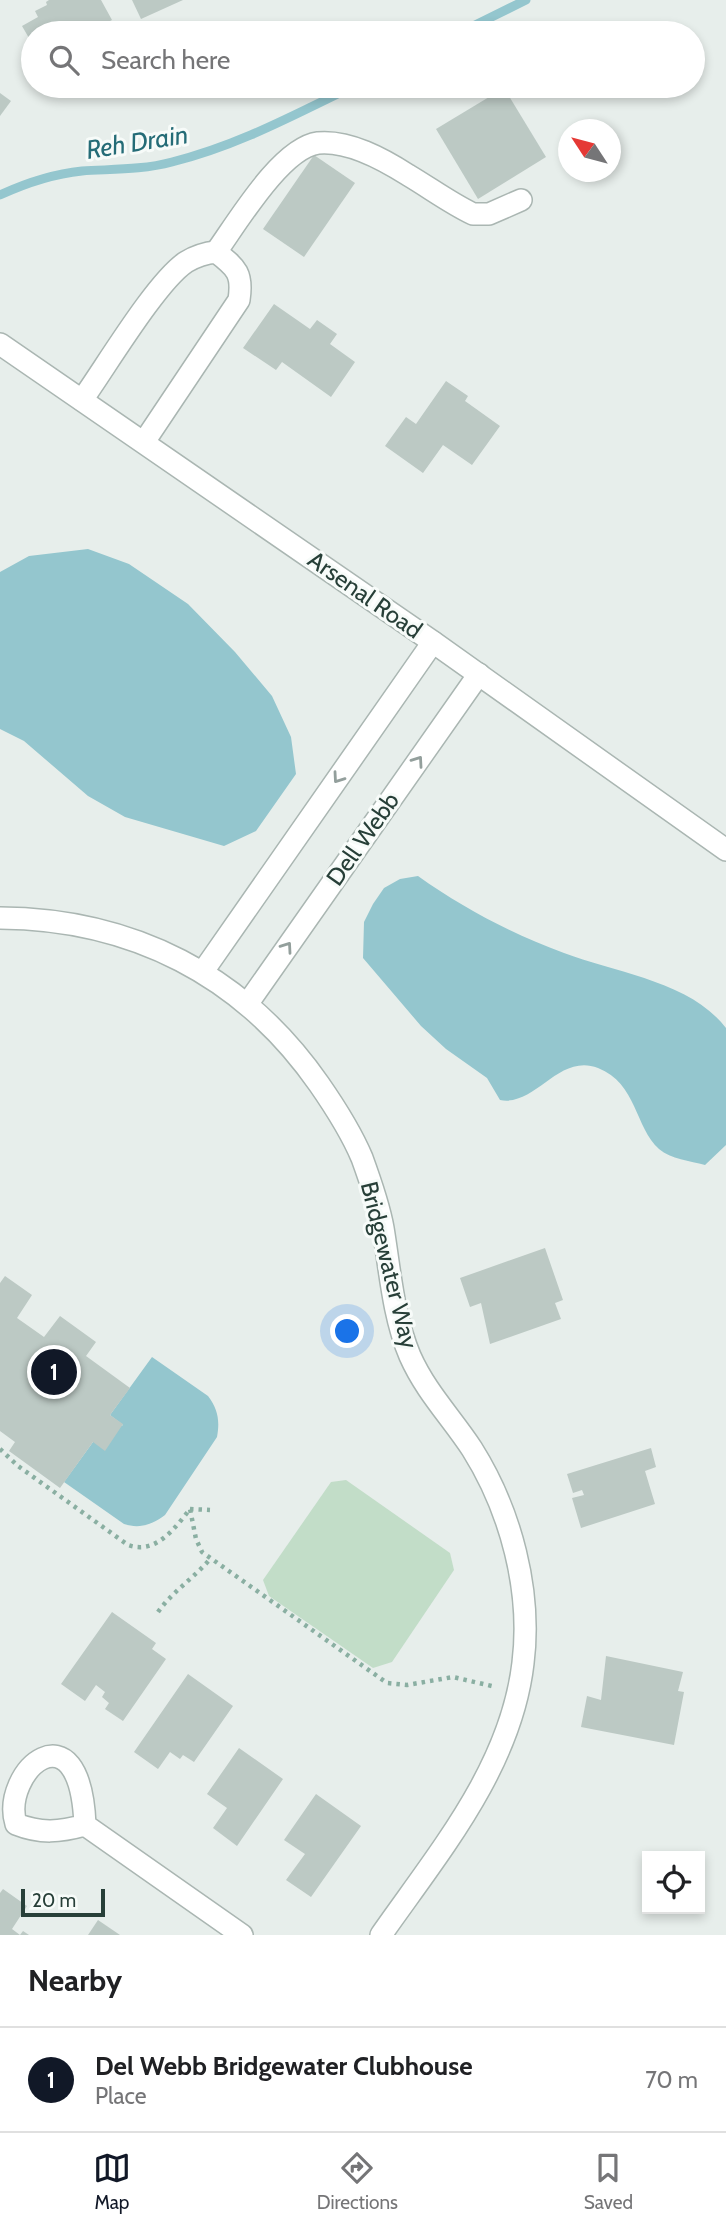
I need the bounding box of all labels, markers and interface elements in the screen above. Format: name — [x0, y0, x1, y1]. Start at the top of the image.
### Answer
search box — [21, 21, 705, 98]
icon: search — [45, 41, 83, 79]
text: Search here — [101, 44, 230, 76]
water label: Reh Drain — [84, 118, 190, 166]
north arrow — [558, 119, 621, 182]
street label: Arsenal Road — [303, 545, 428, 645]
one-way arrow — [410, 756, 422, 769]
one-way arrow — [334, 770, 346, 783]
street label: Dell Webb — [320, 787, 405, 891]
one-way arrow — [279, 942, 291, 955]
street label: Bridgewater Way — [355, 1178, 424, 1351]
your location — [330, 1314, 364, 1348]
pin: 1 — [31, 1346, 77, 1398]
map controls — [642, 1851, 705, 1914]
button: locate — [642, 1851, 705, 1914]
scale bar — [21, 1886, 105, 1918]
text: 20 m — [32, 1889, 76, 1912]
text: Nearby — [28, 1962, 122, 1999]
text: Del Webb Bridgewater Clubhouse — [95, 2050, 473, 2082]
text: 1 — [47, 2066, 55, 2094]
text: 70 m — [645, 2066, 698, 2094]
text: Place — [95, 2082, 147, 2110]
tab: Map — [93, 2149, 131, 2214]
tab: Directions — [317, 2149, 398, 2214]
tab: Saved — [584, 2149, 633, 2214]

